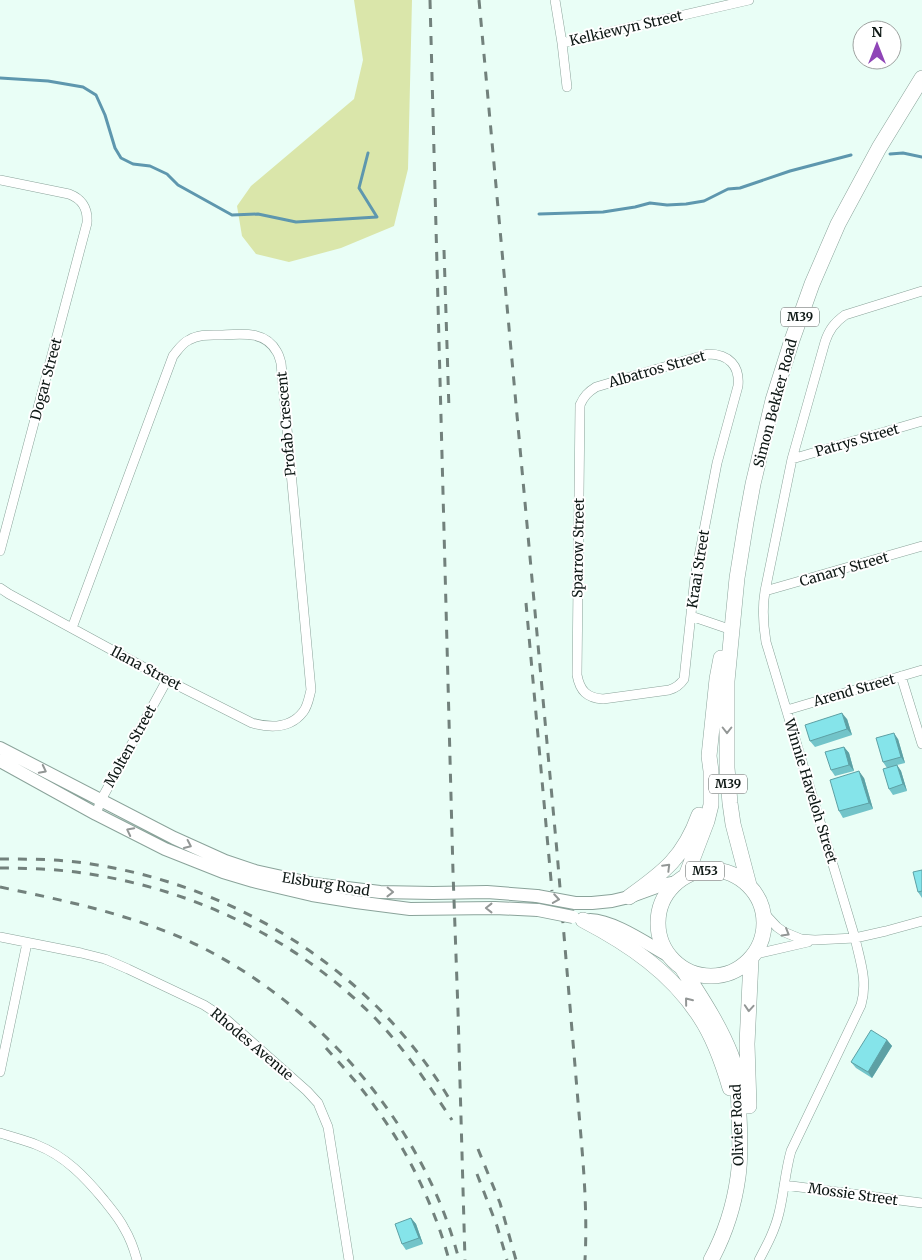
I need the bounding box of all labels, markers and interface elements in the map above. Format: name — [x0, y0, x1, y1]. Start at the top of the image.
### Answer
street label: Kelkiewyn Street — [568, 6, 685, 50]
north arrow — [852, 20, 902, 70]
text: N — [871, 23, 883, 41]
road number: M39 — [781, 308, 819, 326]
street label: Dogar Street — [26, 335, 66, 422]
street label: Simon Bekker Road — [749, 336, 801, 469]
street label: Albatros Street — [605, 346, 708, 392]
street label: Profab Crescent — [272, 370, 300, 477]
street label: Patrys Street — [813, 419, 902, 461]
street label: Sparrow Street — [568, 497, 588, 598]
street label: Kraai Street — [683, 528, 713, 610]
street label: Canary Street — [798, 548, 891, 590]
street label: Ilana Street — [108, 642, 185, 694]
street label: Arend Street — [810, 670, 897, 711]
street label: Molten Street — [100, 701, 160, 790]
street label: Winnie Haveloh Street — [780, 715, 842, 866]
one-way arrow — [722, 726, 732, 734]
one-way arrow — [38, 764, 47, 774]
road number: M39 — [709, 774, 747, 794]
one-way arrow — [126, 827, 135, 837]
one-way arrow — [183, 838, 192, 849]
road number: M53 — [686, 861, 724, 880]
one-way arrow — [661, 864, 670, 873]
street label: Elsburg Road — [281, 868, 372, 900]
one-way arrow — [386, 887, 394, 897]
one-way arrow — [552, 894, 560, 904]
one-way arrow — [485, 903, 493, 913]
one-way arrow — [781, 927, 790, 937]
one-way arrow — [685, 998, 693, 1007]
street label: Rhodes Avenue — [207, 1004, 297, 1084]
one-way arrow — [744, 1005, 755, 1013]
street label: Olivier Road — [727, 1083, 747, 1166]
street label: Mossie Street — [807, 1179, 900, 1209]

